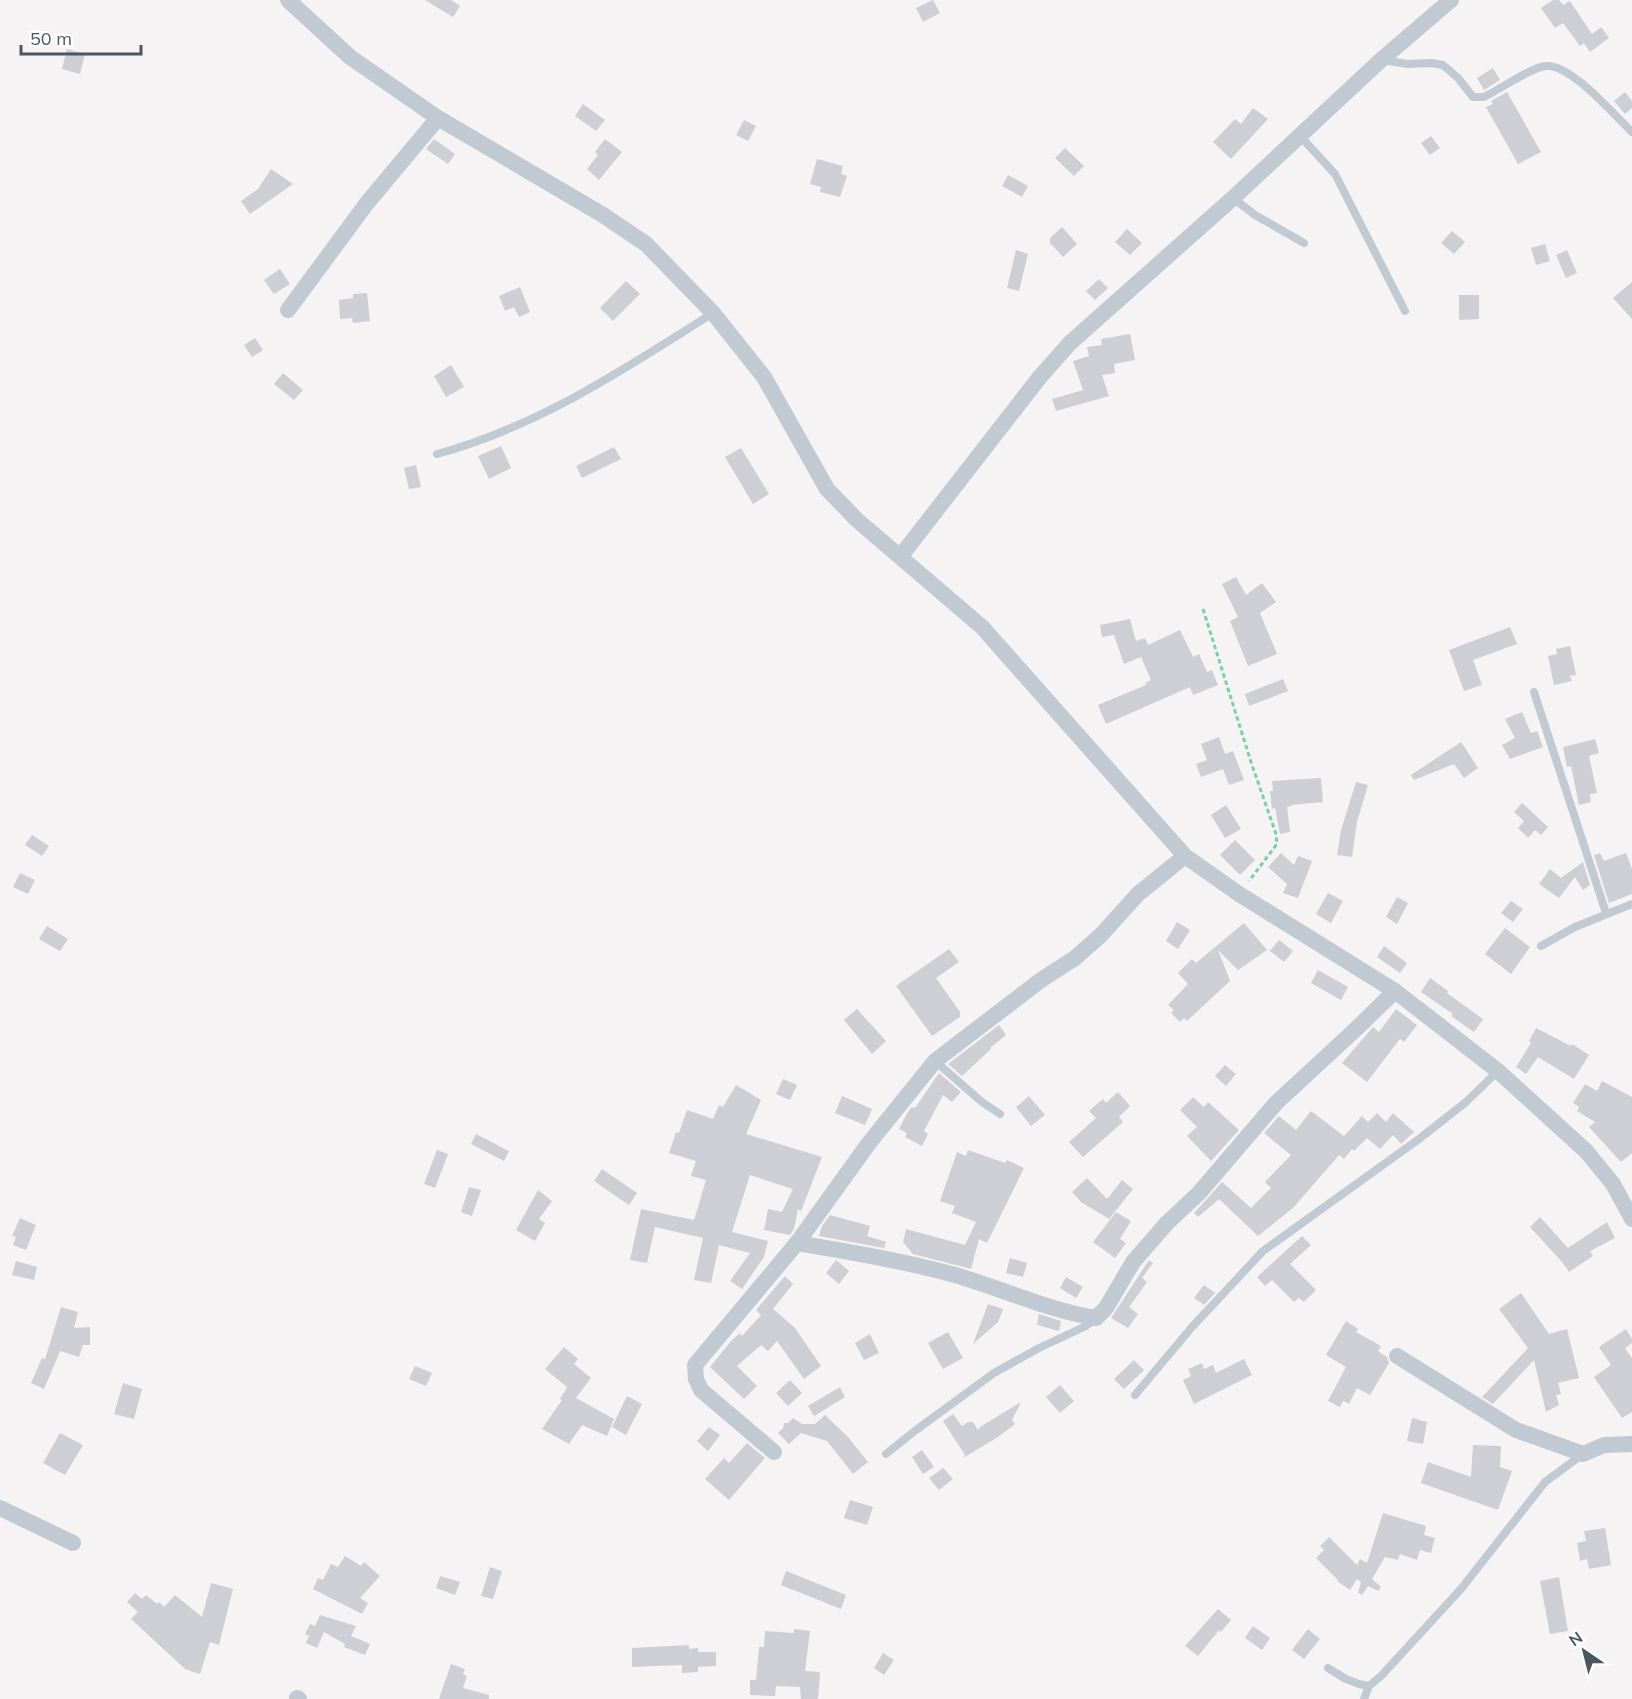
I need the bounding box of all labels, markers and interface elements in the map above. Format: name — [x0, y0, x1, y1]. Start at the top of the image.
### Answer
scale bar — [21, 18, 141, 56]
text: 50 m — [30, 27, 72, 50]
north arrow — [1554, 1621, 1614, 1681]
text: N — [1565, 1627, 1586, 1650]

